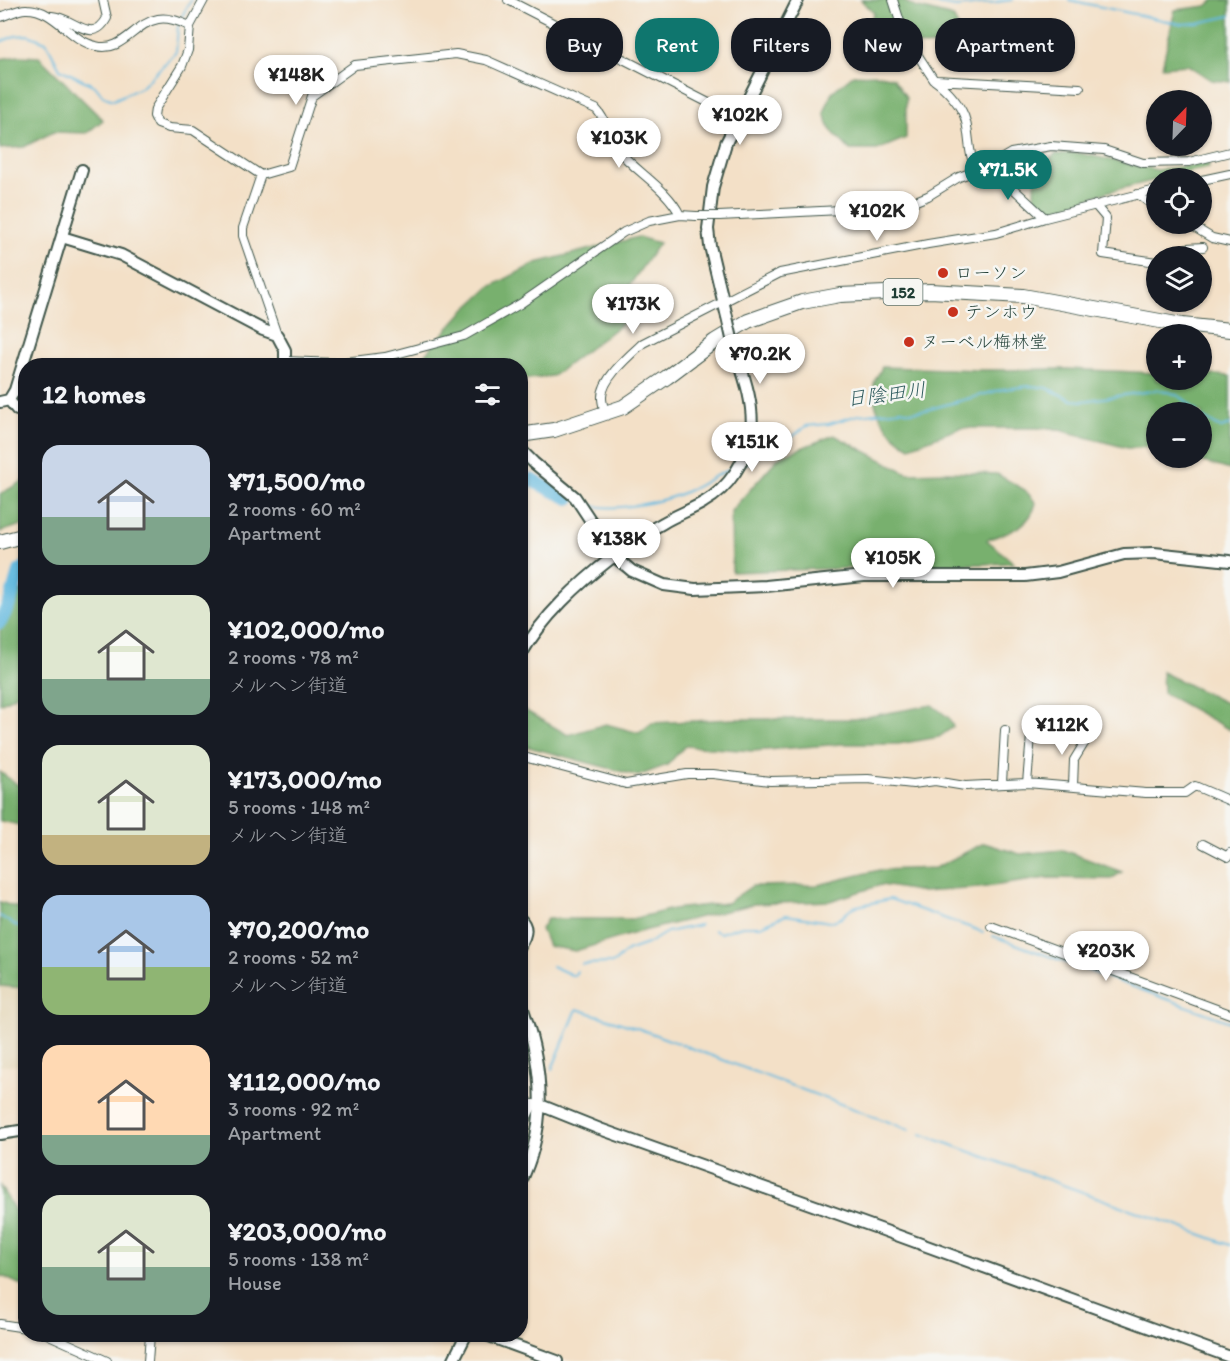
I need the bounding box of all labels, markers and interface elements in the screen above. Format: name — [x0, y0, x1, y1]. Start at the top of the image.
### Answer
chip: Buy — [546, 18, 623, 72]
chip: Rent — [635, 18, 719, 72]
chip: Filters — [731, 18, 831, 72]
chip: New — [843, 18, 923, 72]
chip: Apartment — [935, 18, 1075, 72]
pin: ¥148K — [254, 55, 338, 106]
text: ¥148K — [268, 62, 324, 86]
north arrow — [1146, 90, 1212, 156]
map controls — [1146, 90, 1212, 468]
pin: ¥102K — [698, 95, 782, 146]
text: ¥102K — [712, 102, 768, 126]
pin: ¥103K — [577, 118, 661, 169]
text: ¥103K — [591, 125, 647, 149]
pin: ¥71.5K — [959, 150, 1057, 201]
text: ¥71.5K — [979, 157, 1037, 181]
button: locate — [1146, 168, 1212, 234]
pin: ¥102K — [835, 191, 919, 242]
text: ¥102K — [849, 198, 905, 222]
button: layers — [1146, 246, 1212, 312]
place label: ローソン — [955, 262, 1027, 284]
marker: ローソン — [936, 266, 950, 280]
road number: 152 — [884, 279, 922, 305]
pin: ¥173K — [591, 284, 675, 335]
text: ¥173K — [606, 291, 660, 315]
place label: テンホウ — [965, 301, 1037, 323]
marker: テンホウ — [946, 305, 960, 319]
button: + — [1146, 324, 1212, 390]
place label: ヌーベル梅林堂 — [921, 331, 1047, 353]
pin: ¥70.2K — [711, 334, 809, 385]
marker: ヌーベル梅林堂 — [902, 335, 916, 349]
text: ¥70.2K — [729, 341, 791, 365]
water label: 日陰田川 — [845, 377, 927, 411]
text: 12 homes — [42, 378, 146, 410]
icon: filters — [471, 378, 504, 411]
button: − — [1146, 402, 1212, 468]
pin: ¥151K — [710, 422, 794, 473]
text: ¥151K — [725, 429, 779, 453]
text: ¥71,500/mo — [228, 465, 365, 497]
icon: home — [90, 469, 162, 541]
text: 2 rooms · 60 m² — [228, 497, 361, 521]
pin: ¥138K — [577, 519, 661, 570]
text: Apartment — [228, 521, 321, 545]
text: ¥138K — [591, 526, 647, 550]
pin: ¥105K — [851, 538, 935, 589]
text: ¥105K — [865, 545, 921, 569]
text: ¥102,000/mo — [228, 613, 385, 645]
icon: home — [90, 619, 162, 691]
text: 2 rooms · 78 m² — [228, 645, 359, 669]
text: メルヘン街道 — [228, 673, 348, 697]
pin: ¥112K — [1020, 705, 1104, 756]
text: ¥112K — [1035, 712, 1089, 736]
text: ¥173,000/mo — [228, 763, 382, 795]
icon: home — [90, 769, 162, 841]
text: 5 rooms · 148 m² — [228, 795, 370, 819]
text: メルヘン街道 — [228, 823, 348, 847]
text: ¥70,200/mo — [228, 913, 369, 945]
icon: home — [90, 919, 162, 991]
pin: ¥203K — [1064, 931, 1148, 982]
text: ¥203K — [1077, 938, 1135, 962]
text: 2 rooms · 52 m² — [228, 945, 359, 969]
text: メルヘン街道 — [228, 973, 348, 997]
text: ¥112,000/mo — [228, 1065, 381, 1097]
icon: home — [90, 1069, 162, 1141]
text: 3 rooms · 92 m² — [228, 1097, 359, 1121]
text: Apartment — [228, 1121, 321, 1145]
text: ¥203,000/mo — [228, 1215, 387, 1247]
icon: home — [90, 1219, 162, 1291]
text: 5 rooms · 138 m² — [228, 1247, 369, 1271]
text: House — [228, 1271, 282, 1295]

